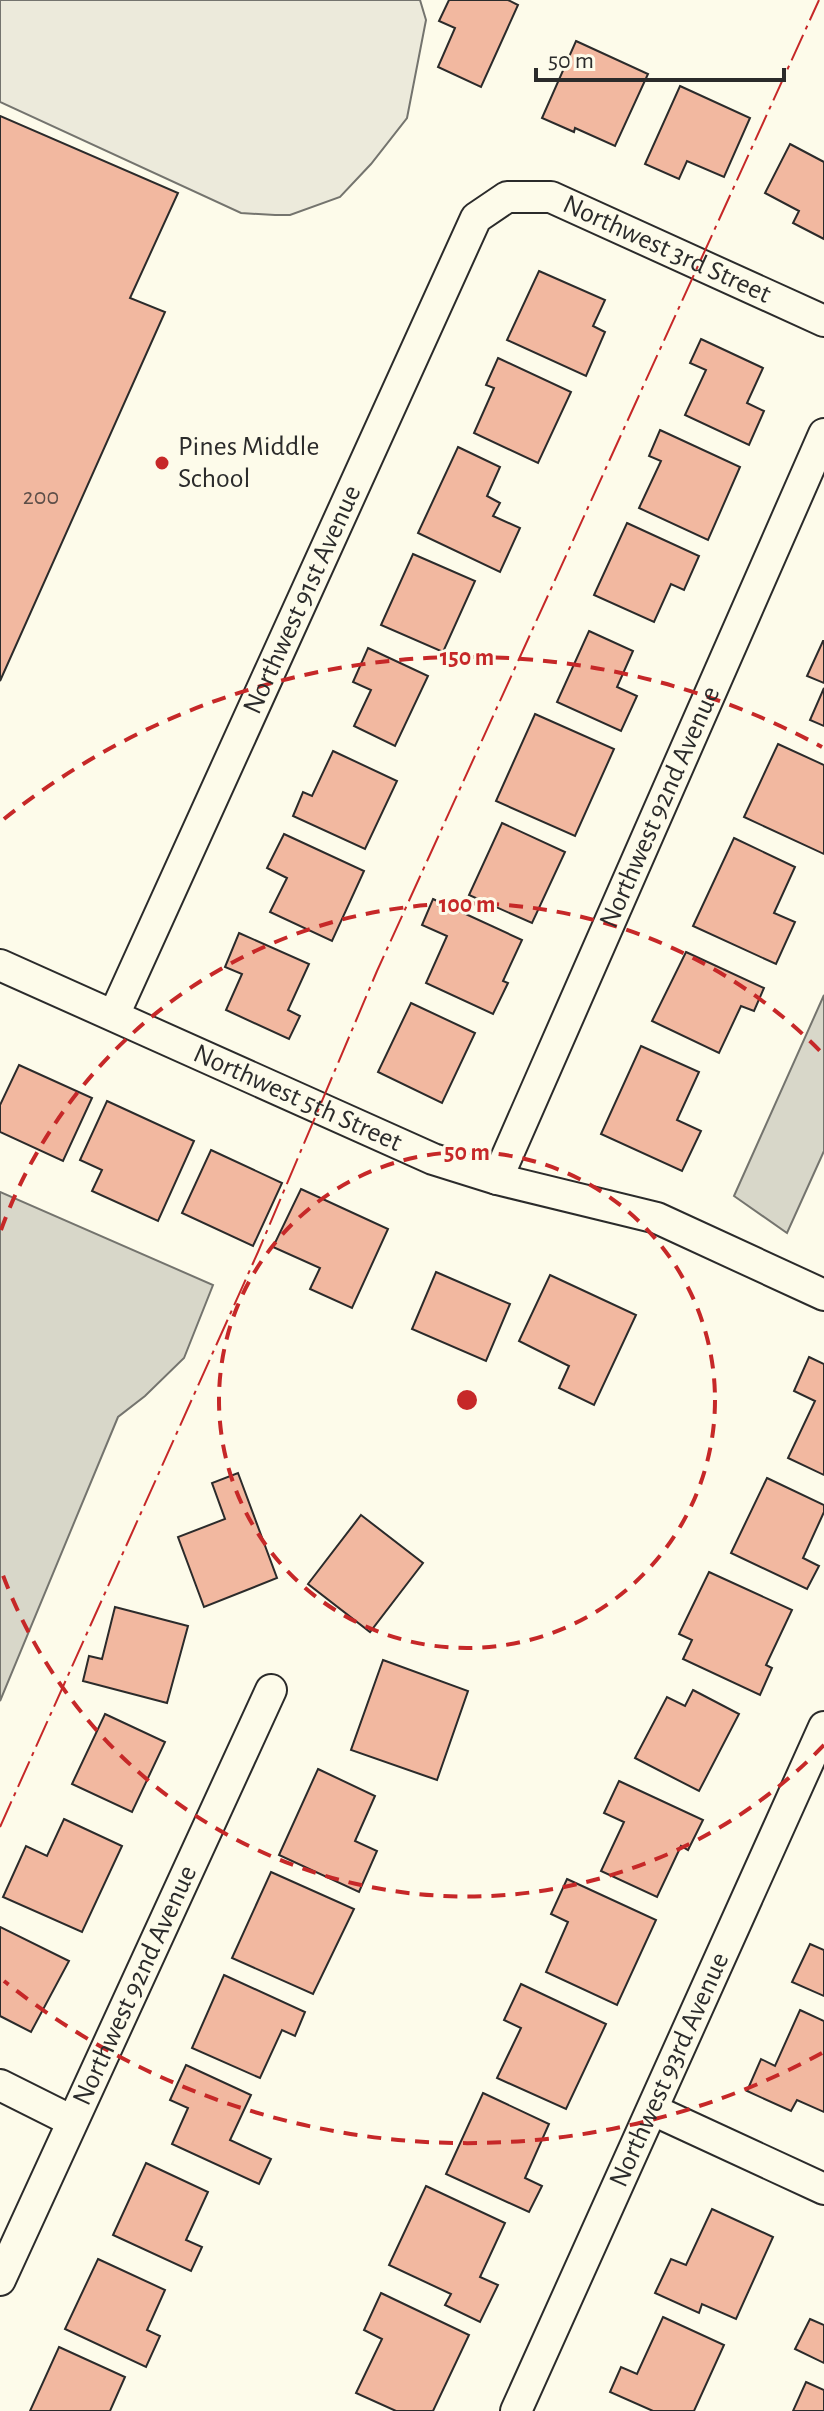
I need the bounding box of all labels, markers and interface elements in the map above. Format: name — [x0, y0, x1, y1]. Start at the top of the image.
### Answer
scale bar — [536, 32, 784, 82]
text: 50 m — [548, 49, 594, 73]
street label: Northwest 3rd Street — [559, 190, 775, 309]
place label: Pines Middle School — [178, 433, 319, 493]
marker: Pines Middle School — [153, 454, 171, 472]
street label: Northwest 91st Avenue — [239, 481, 367, 718]
house number: 200 — [23, 485, 59, 509]
text: 150 m — [440, 646, 494, 670]
street label: Northwest 92nd Avenue — [595, 682, 725, 932]
text: 100 m — [439, 893, 495, 917]
street label: Northwest 5th Street — [189, 1039, 406, 1157]
text: 50 m — [444, 1141, 490, 1165]
centre of rings — [453, 1386, 481, 1414]
street label: Northwest 92nd Avenue — [68, 1861, 202, 2110]
street label: Northwest 93rd Avenue — [605, 1948, 734, 2192]

